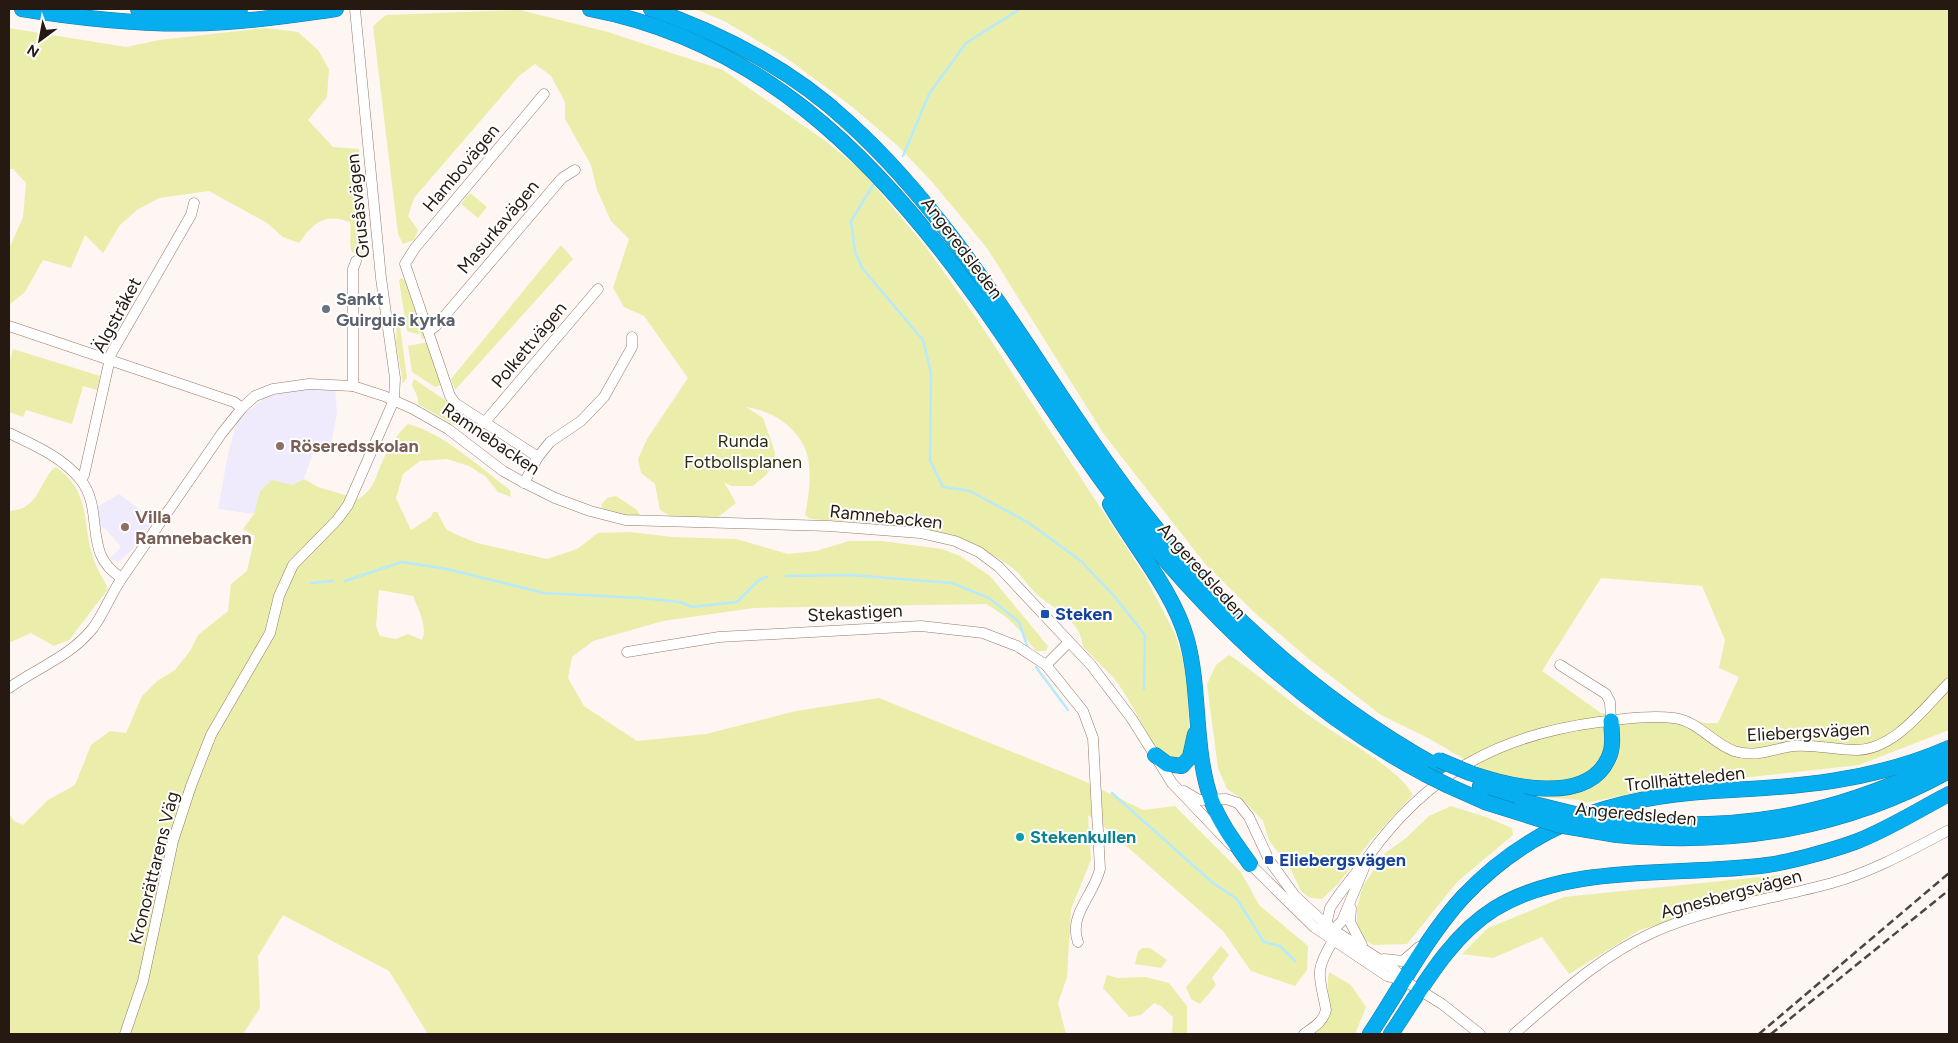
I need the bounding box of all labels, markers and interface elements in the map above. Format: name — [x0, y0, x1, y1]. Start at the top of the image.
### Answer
north arrow — [15, 15, 65, 65]
text: N — [24, 41, 42, 61]
street label: Hambovägen — [418, 120, 504, 216]
street label: Grusåsvägen — [342, 153, 374, 259]
street label: Masurkavägen — [452, 176, 544, 278]
street label: Angeredsleden — [917, 193, 1007, 303]
street label: Älgstråket — [88, 273, 146, 357]
place label: Sankt Guirguis kyrka — [336, 288, 455, 331]
street label: Polkettvägen — [487, 297, 571, 393]
marker: Sankt Guirguis kyrka — [320, 303, 332, 315]
street label: Ramnebacken — [438, 398, 544, 480]
park label: Runda Fotbollsplanen — [684, 430, 802, 473]
place label: Röseredsskolan — [290, 435, 419, 457]
marker: Röseredsskolan — [274, 440, 286, 452]
street label: Ramnebacken — [828, 500, 944, 534]
place label: Villa Ramnebacken — [135, 506, 252, 549]
street label: Angeredsleden — [1153, 518, 1251, 624]
marker: Villa Ramnebacken — [119, 521, 131, 533]
street label: Stekastigen — [807, 600, 903, 626]
place label: Steken — [1055, 603, 1112, 625]
marker: Steken — [1039, 608, 1051, 620]
street label: Eliebergsvägen — [1746, 718, 1870, 746]
street label: Trollhätteleden — [1624, 762, 1746, 796]
street label: Kronorättarens Väg — [124, 789, 184, 947]
street label: Angeredsleden — [1574, 798, 1698, 830]
place label: Stekenkullen — [1030, 826, 1136, 848]
marker: Stekenkullen — [1014, 831, 1026, 843]
place label: Eliebergsvägen — [1279, 849, 1406, 871]
marker: Eliebergsvägen — [1263, 854, 1275, 866]
street label: Agnesbergsvägen — [1658, 865, 1804, 923]

